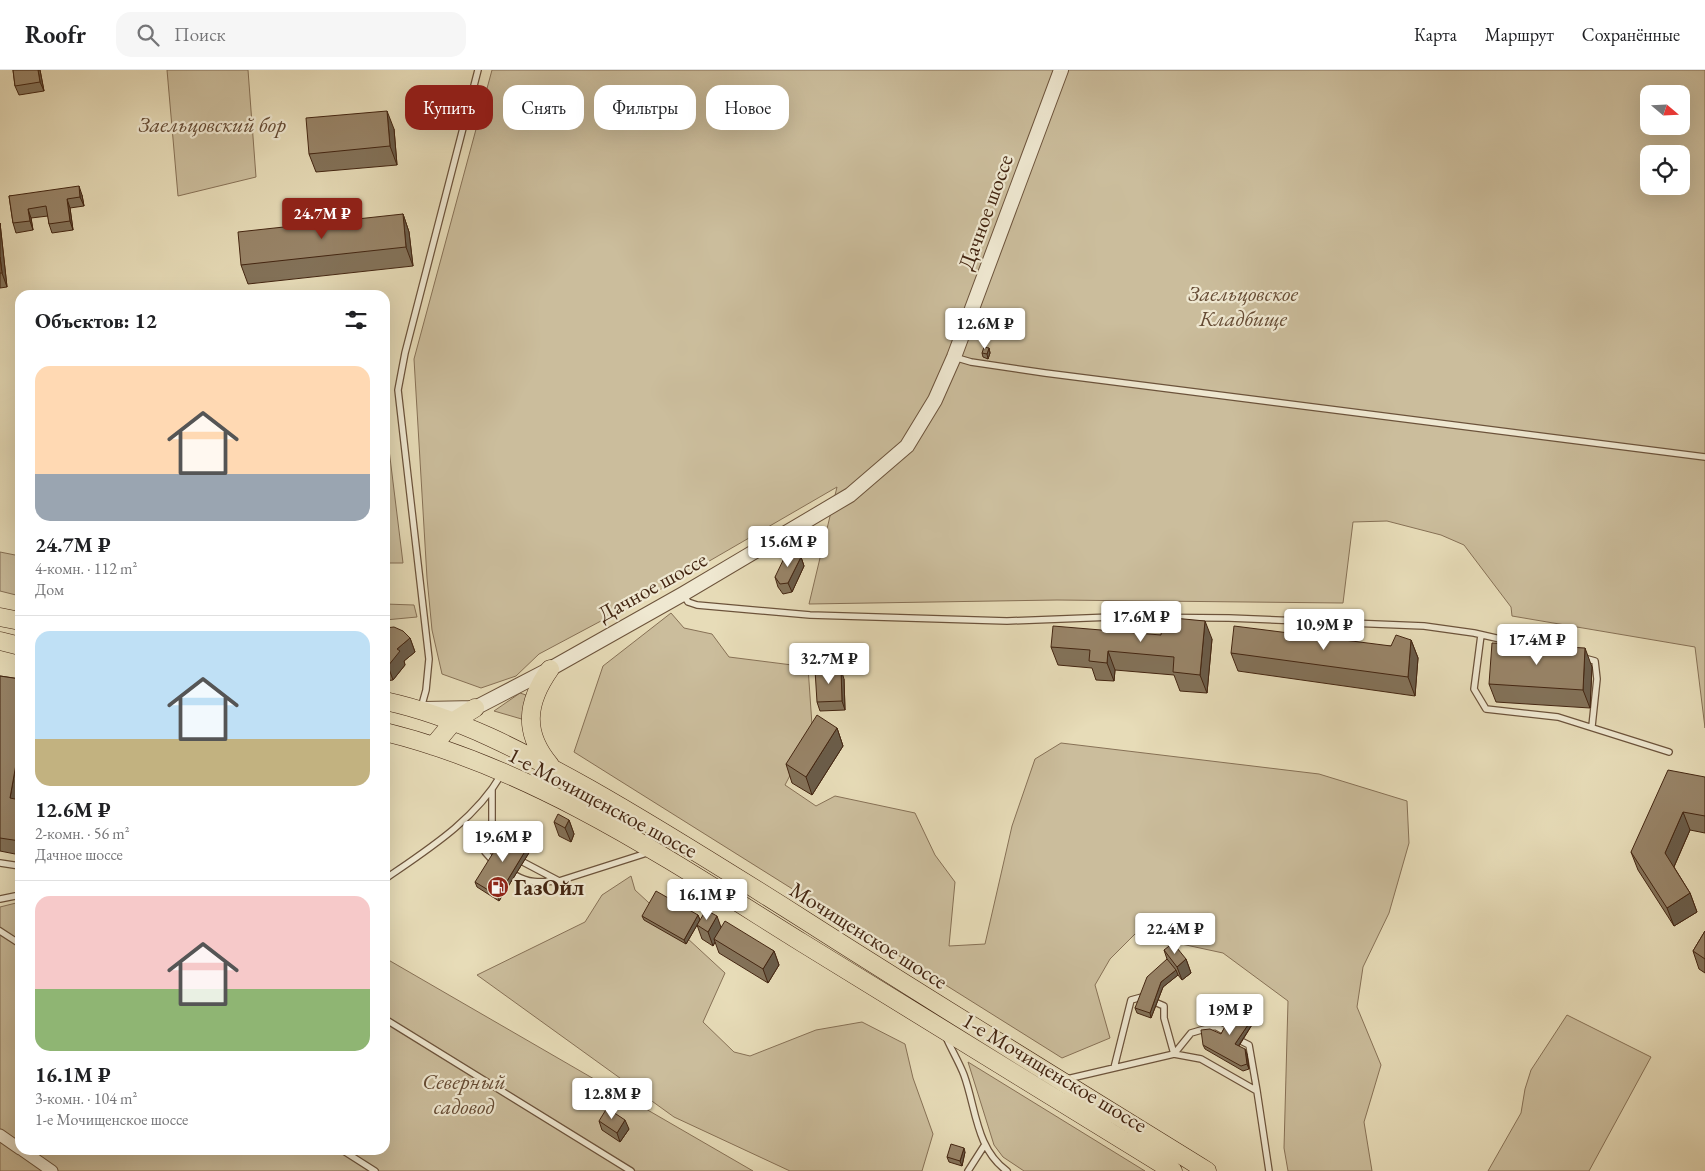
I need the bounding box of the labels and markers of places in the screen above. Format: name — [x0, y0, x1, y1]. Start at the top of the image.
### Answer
pin: 24.7M ₽ — [276, 198, 368, 240]
pin: 12.6M ₽ — [939, 308, 1031, 350]
pin: 15.6M ₽ — [742, 526, 834, 568]
pin: 17.6M ₽ — [1095, 600, 1187, 643]
pin: 10.9M ₽ — [1278, 608, 1370, 651]
pin: 17.4M ₽ — [1491, 624, 1583, 666]
pin: 32.7M ₽ — [783, 642, 875, 685]
pin: 19.6M ₽ — [457, 820, 549, 863]
place label: ГазОйл — [514, 873, 584, 902]
fuel station icon: ГазОйл — [486, 875, 510, 899]
pin: 16.1M ₽ — [661, 878, 753, 921]
pin: 22.4M ₽ — [1129, 912, 1221, 955]
pin: 19M ₽ — [1195, 994, 1265, 1036]
pin: 12.8M ₽ — [566, 1078, 658, 1120]

